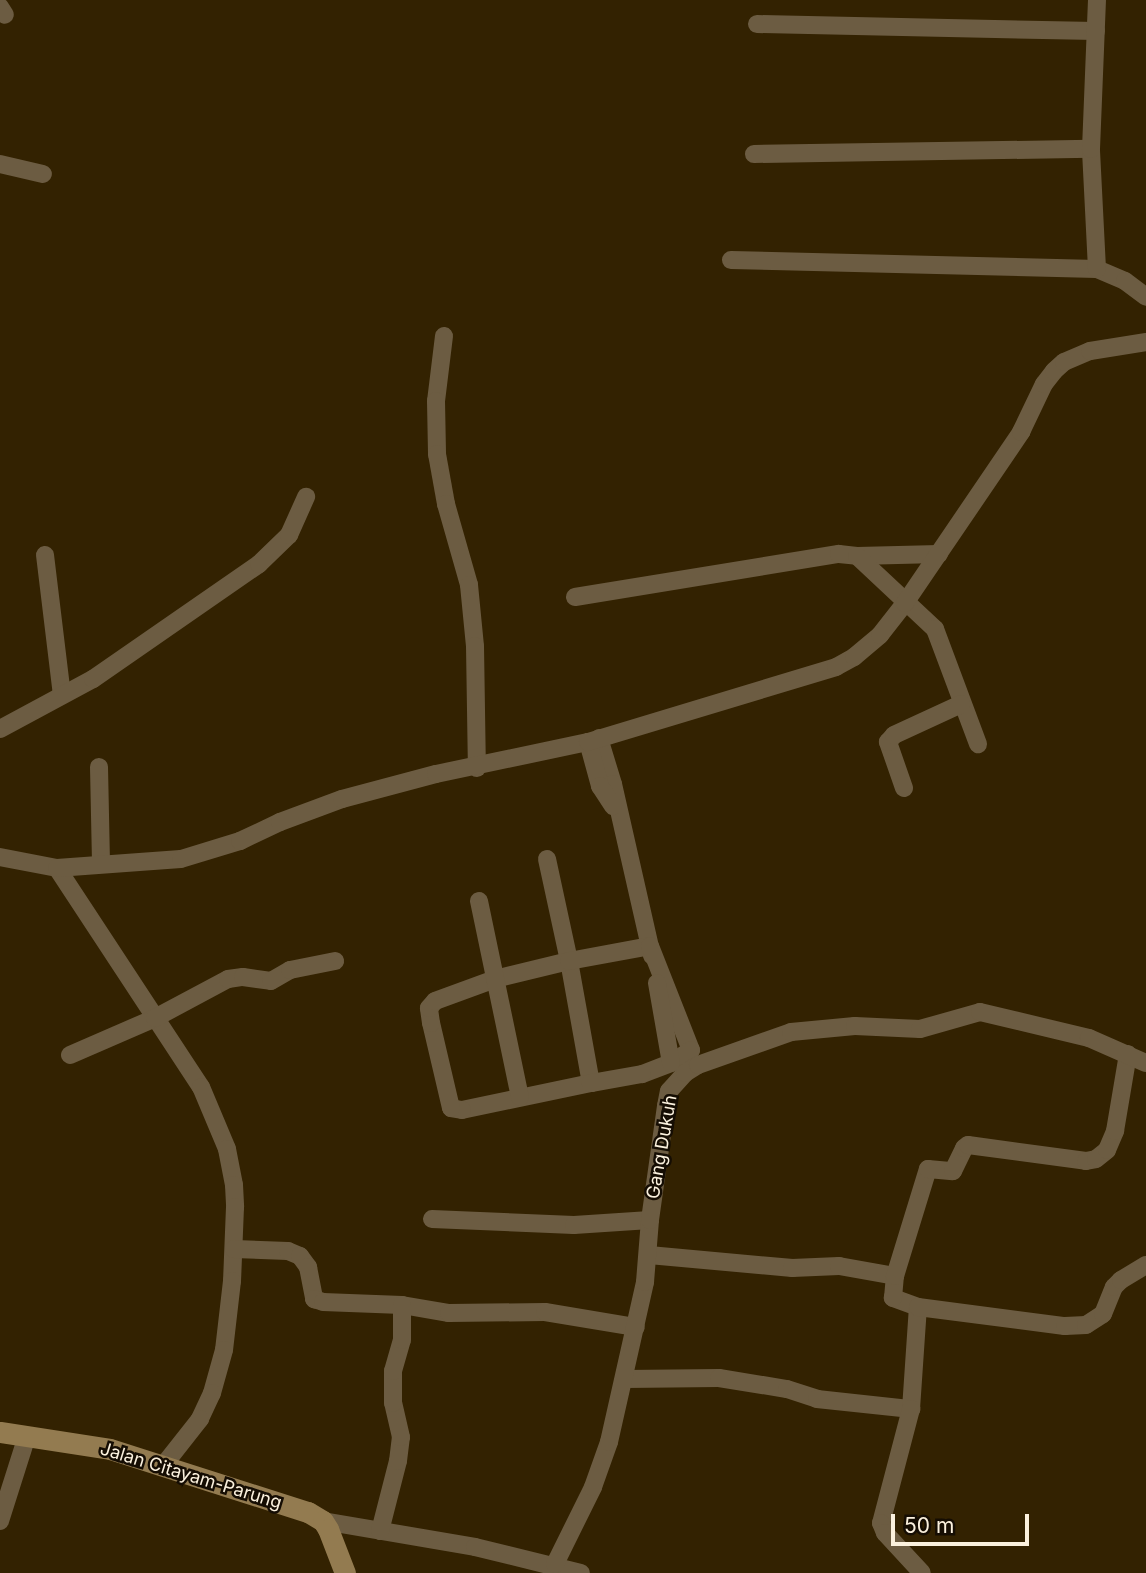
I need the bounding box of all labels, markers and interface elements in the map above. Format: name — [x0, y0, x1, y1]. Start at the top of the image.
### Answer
street label: Gang Dukuh — [642, 1093, 682, 1201]
street label: Jalan Citayam-Parung — [98, 1438, 284, 1514]
scale bar — [894, 1500, 1032, 1544]
text: 50 m — [904, 1513, 954, 1538]

